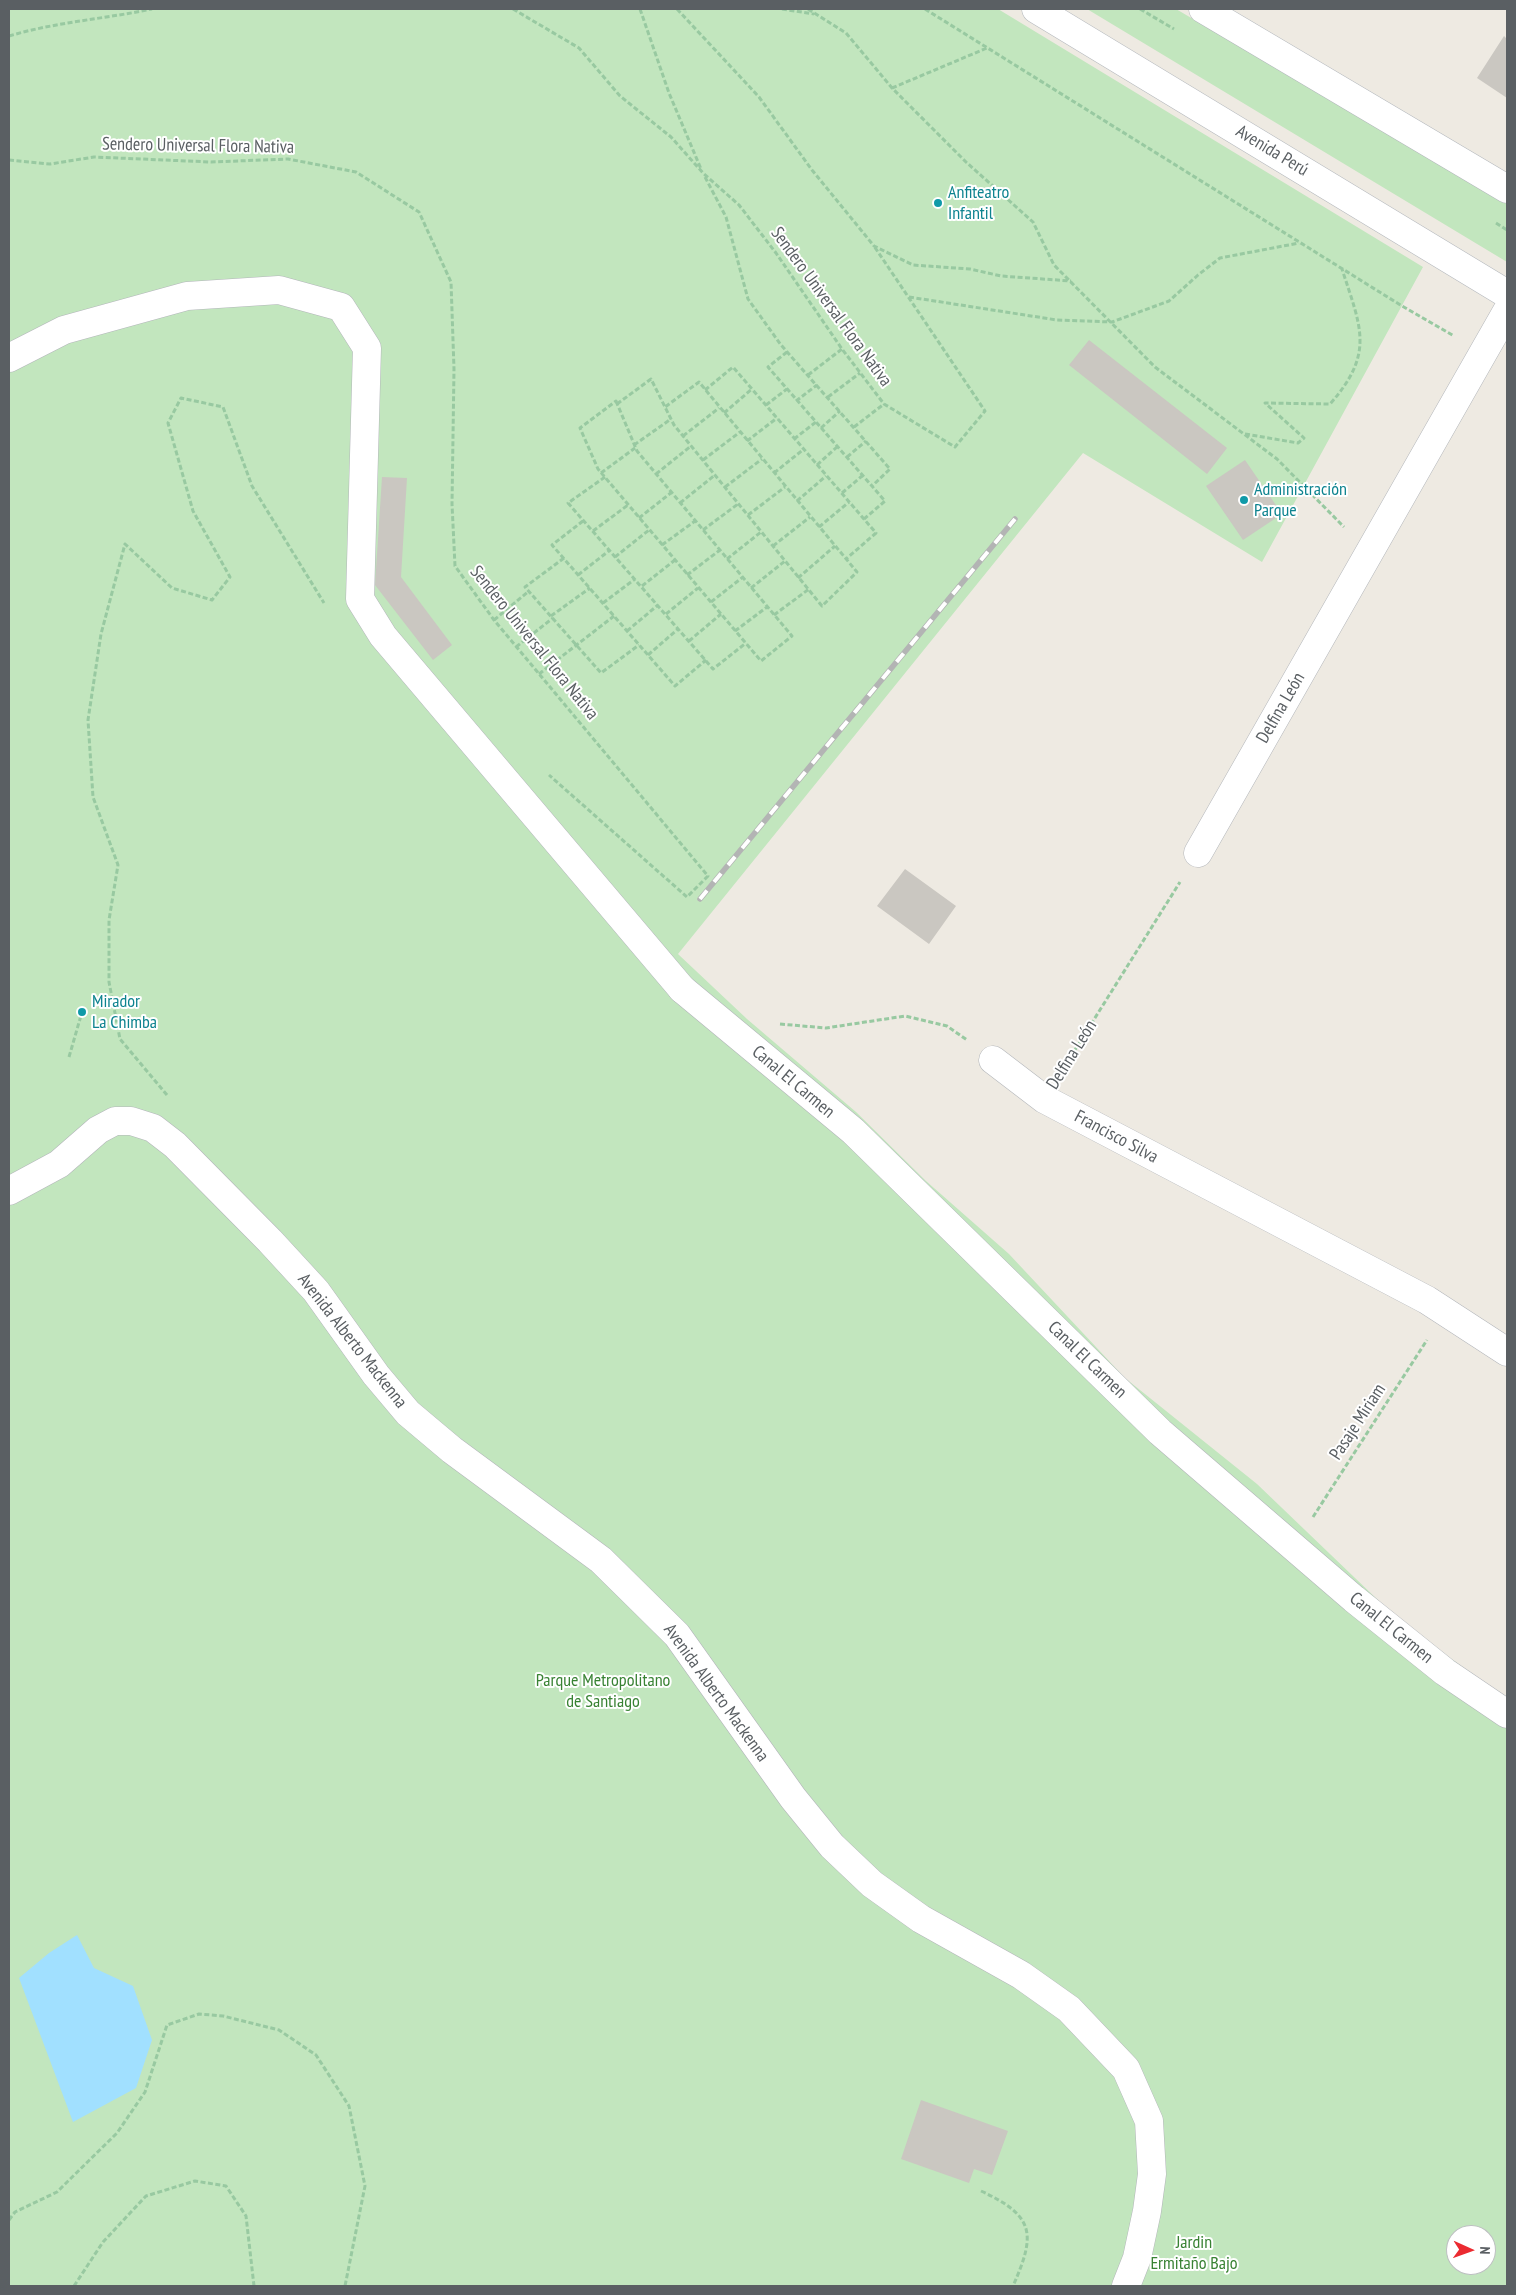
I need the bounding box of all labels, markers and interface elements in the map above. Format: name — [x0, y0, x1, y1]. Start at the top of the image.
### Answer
street label: Avenida Perú — [1232, 121, 1312, 181]
street label: Sendero Universal Flora Nativa — [102, 134, 294, 158]
place label: Anfiteatro Infantil — [948, 182, 1009, 224]
marker: Anfiteatro Infantil — [932, 197, 944, 209]
street label: Sendero Universal Flora Nativa — [766, 223, 896, 391]
place label: Administración Parque — [1254, 479, 1347, 522]
marker: Administración Parque — [1238, 494, 1250, 506]
street label: Sendero Universal Flora Nativa — [465, 562, 603, 724]
street label: Delfina León — [1252, 669, 1310, 747]
place label: Mirador La Chimba — [92, 991, 157, 1034]
marker: Mirador La Chimba — [76, 1006, 88, 1018]
street label: Delfina León — [1042, 1016, 1102, 1094]
street label: Canal El Carmen — [747, 1041, 839, 1123]
street label: Francisco Silva — [1071, 1106, 1161, 1168]
street label: Avenida Alberto Mackenna — [293, 1269, 411, 1413]
street label: Canal El Carmen — [1043, 1317, 1131, 1403]
street label: Pasaje Miriam — [1325, 1380, 1391, 1464]
street label: Canal El Carmen — [1345, 1588, 1437, 1668]
street label: Avenida Alberto Mackenna — [659, 1620, 773, 1766]
park label: Parque Metropolitano de Santiago — [536, 1670, 670, 1712]
north arrow — [1446, 2225, 1496, 2275]
park label: Jardin Ermitaño Bajo — [1150, 2232, 1238, 2274]
text: N — [1476, 2246, 1494, 2255]

